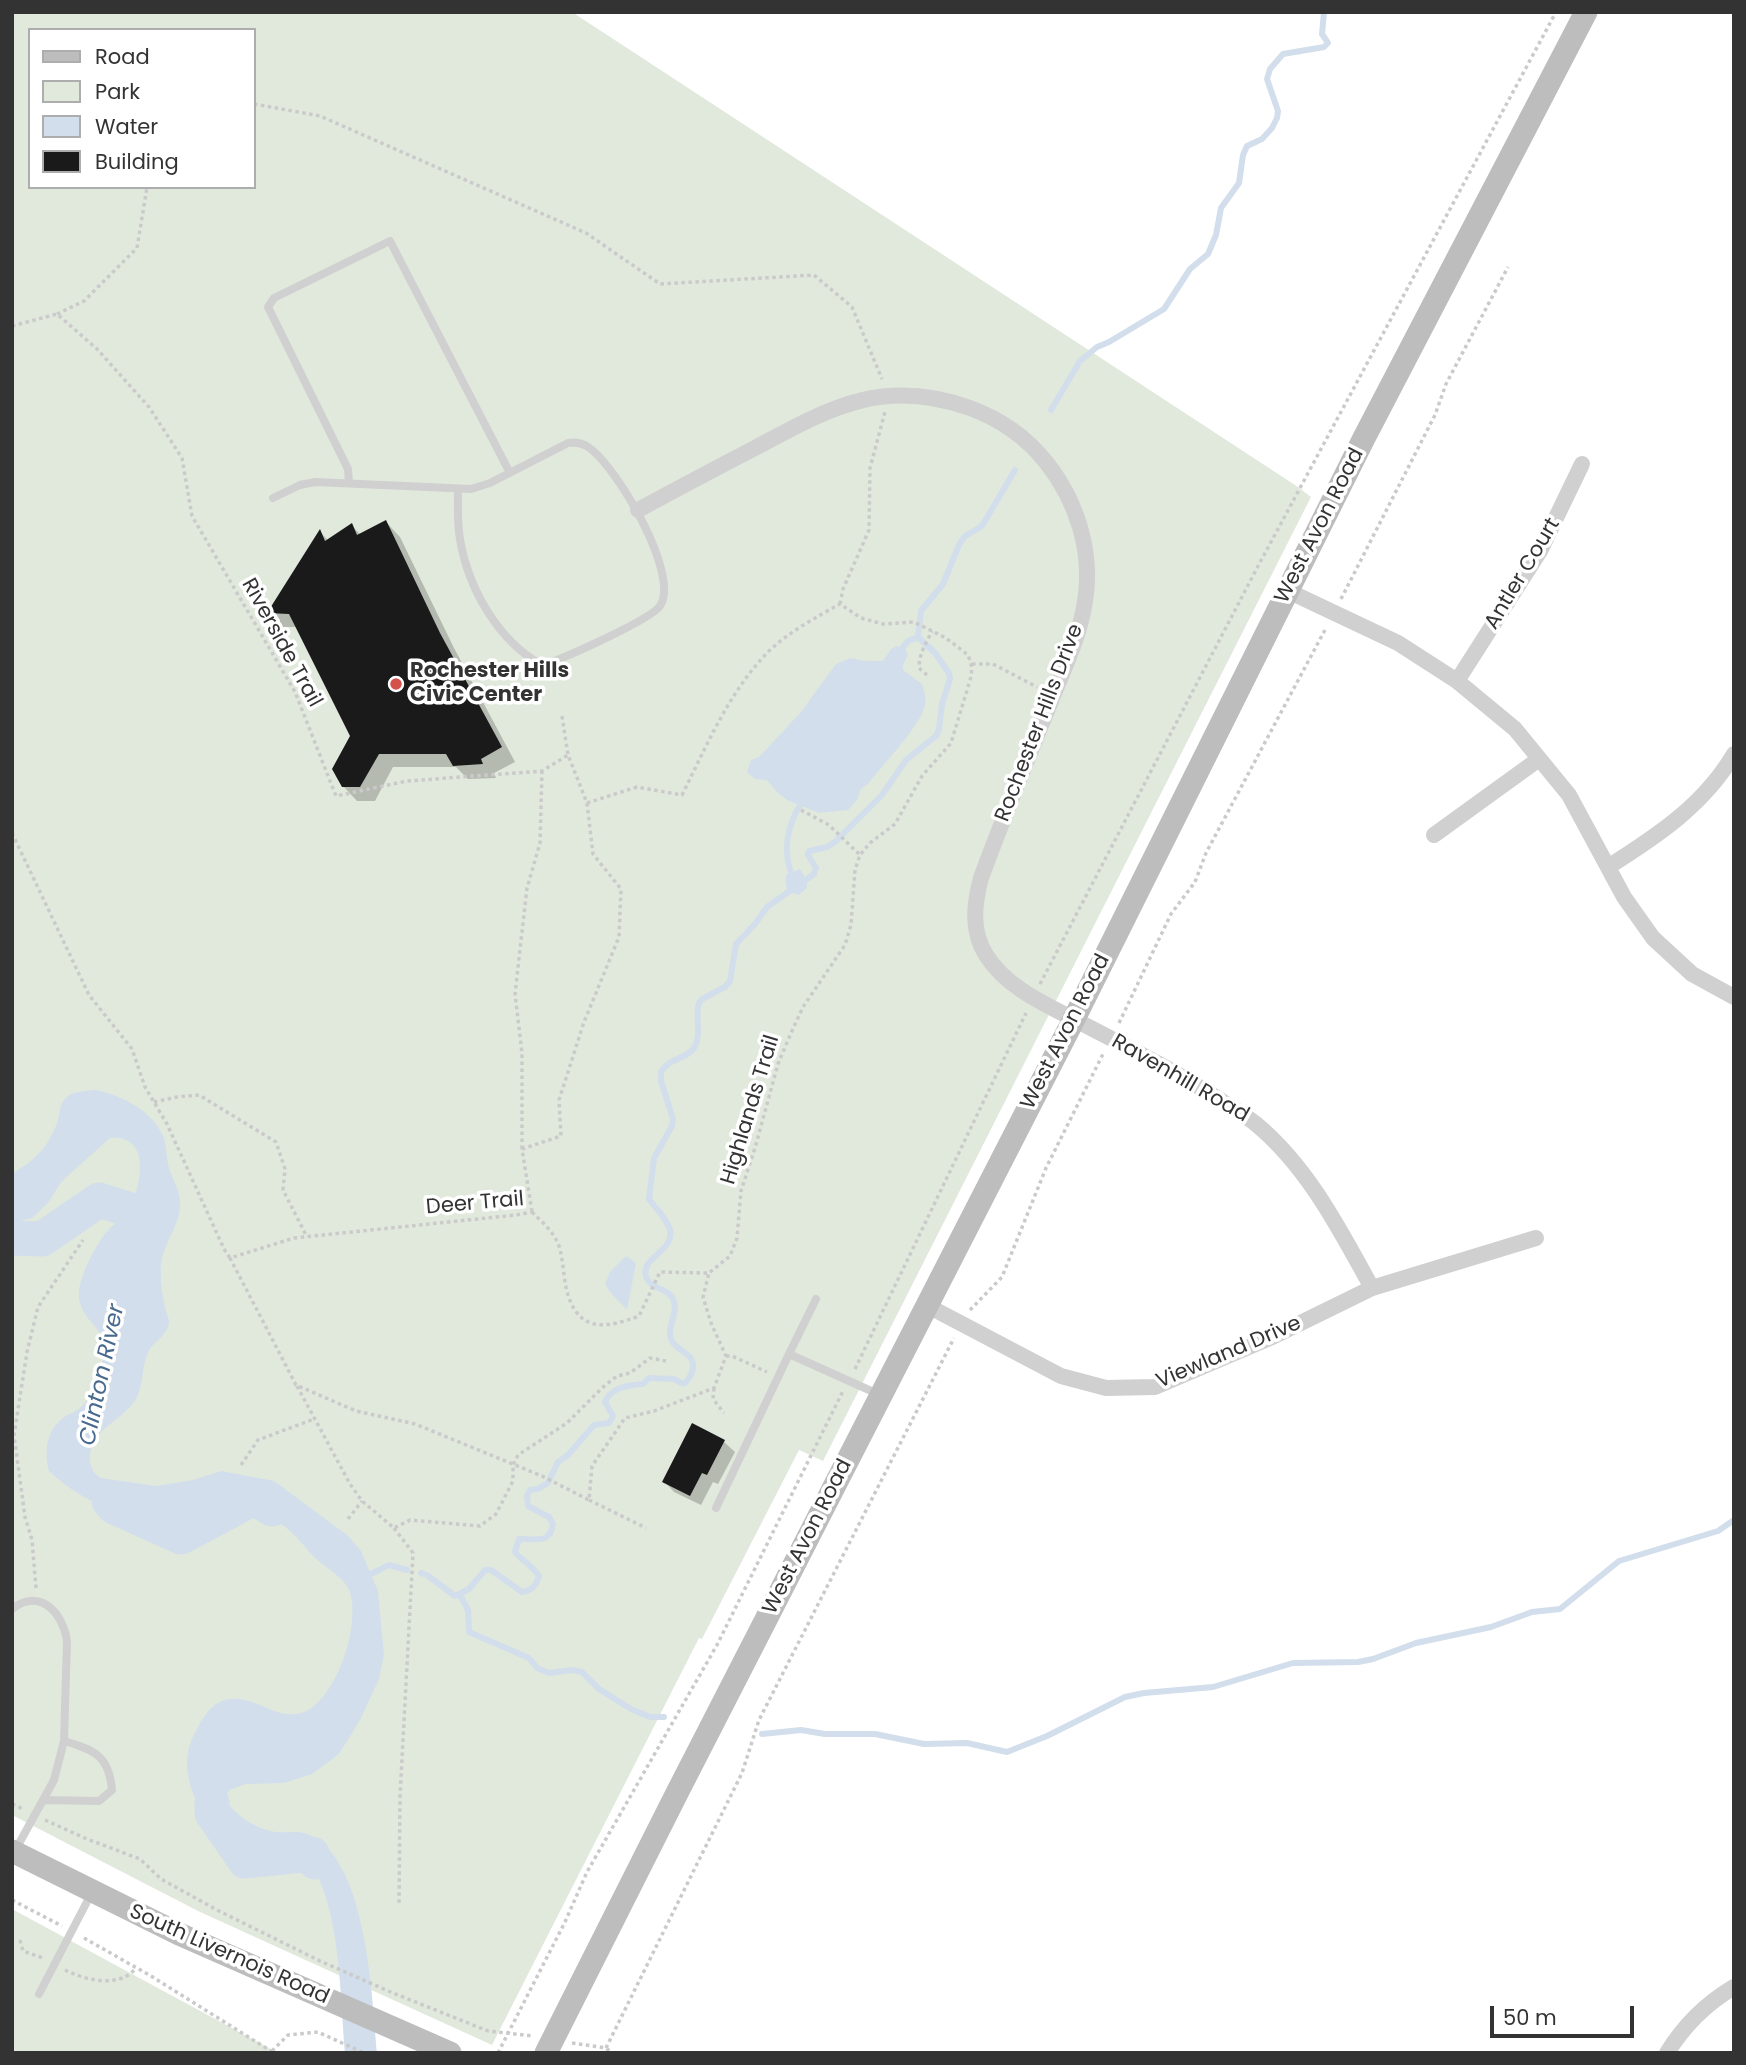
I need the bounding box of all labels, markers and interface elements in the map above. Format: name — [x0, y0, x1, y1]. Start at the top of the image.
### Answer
legend — [28, 28, 256, 189]
text: Road — [95, 42, 150, 71]
text: Park — [95, 77, 140, 106]
text: Water — [95, 112, 158, 141]
text: Building — [95, 147, 179, 176]
street label: West Avon Road — [1270, 444, 1370, 608]
street label: Antler Court — [1480, 514, 1566, 634]
street label: Riverside Trail — [235, 574, 327, 712]
street label: Rochester Hills Drive — [991, 621, 1089, 825]
place label: Rochester Hills Civic Center — [410, 659, 569, 709]
marker: Rochester Hills Civic Center — [388, 676, 404, 692]
street label: West Avon Road — [1016, 950, 1116, 1114]
street label: Ravenhill Road — [1107, 1030, 1253, 1128]
street label: Highlands Trail — [716, 1032, 786, 1188]
street label: Deer Trail — [425, 1187, 525, 1221]
water label: Clinton River — [75, 1302, 131, 1448]
street label: Viewland Drive — [1153, 1311, 1305, 1395]
street label: West Avon Road — [758, 1455, 858, 1619]
street label: South Livernois Road — [125, 1900, 333, 2010]
scale bar — [1494, 1992, 1638, 2036]
text: 50 m — [1503, 2003, 1557, 2032]

